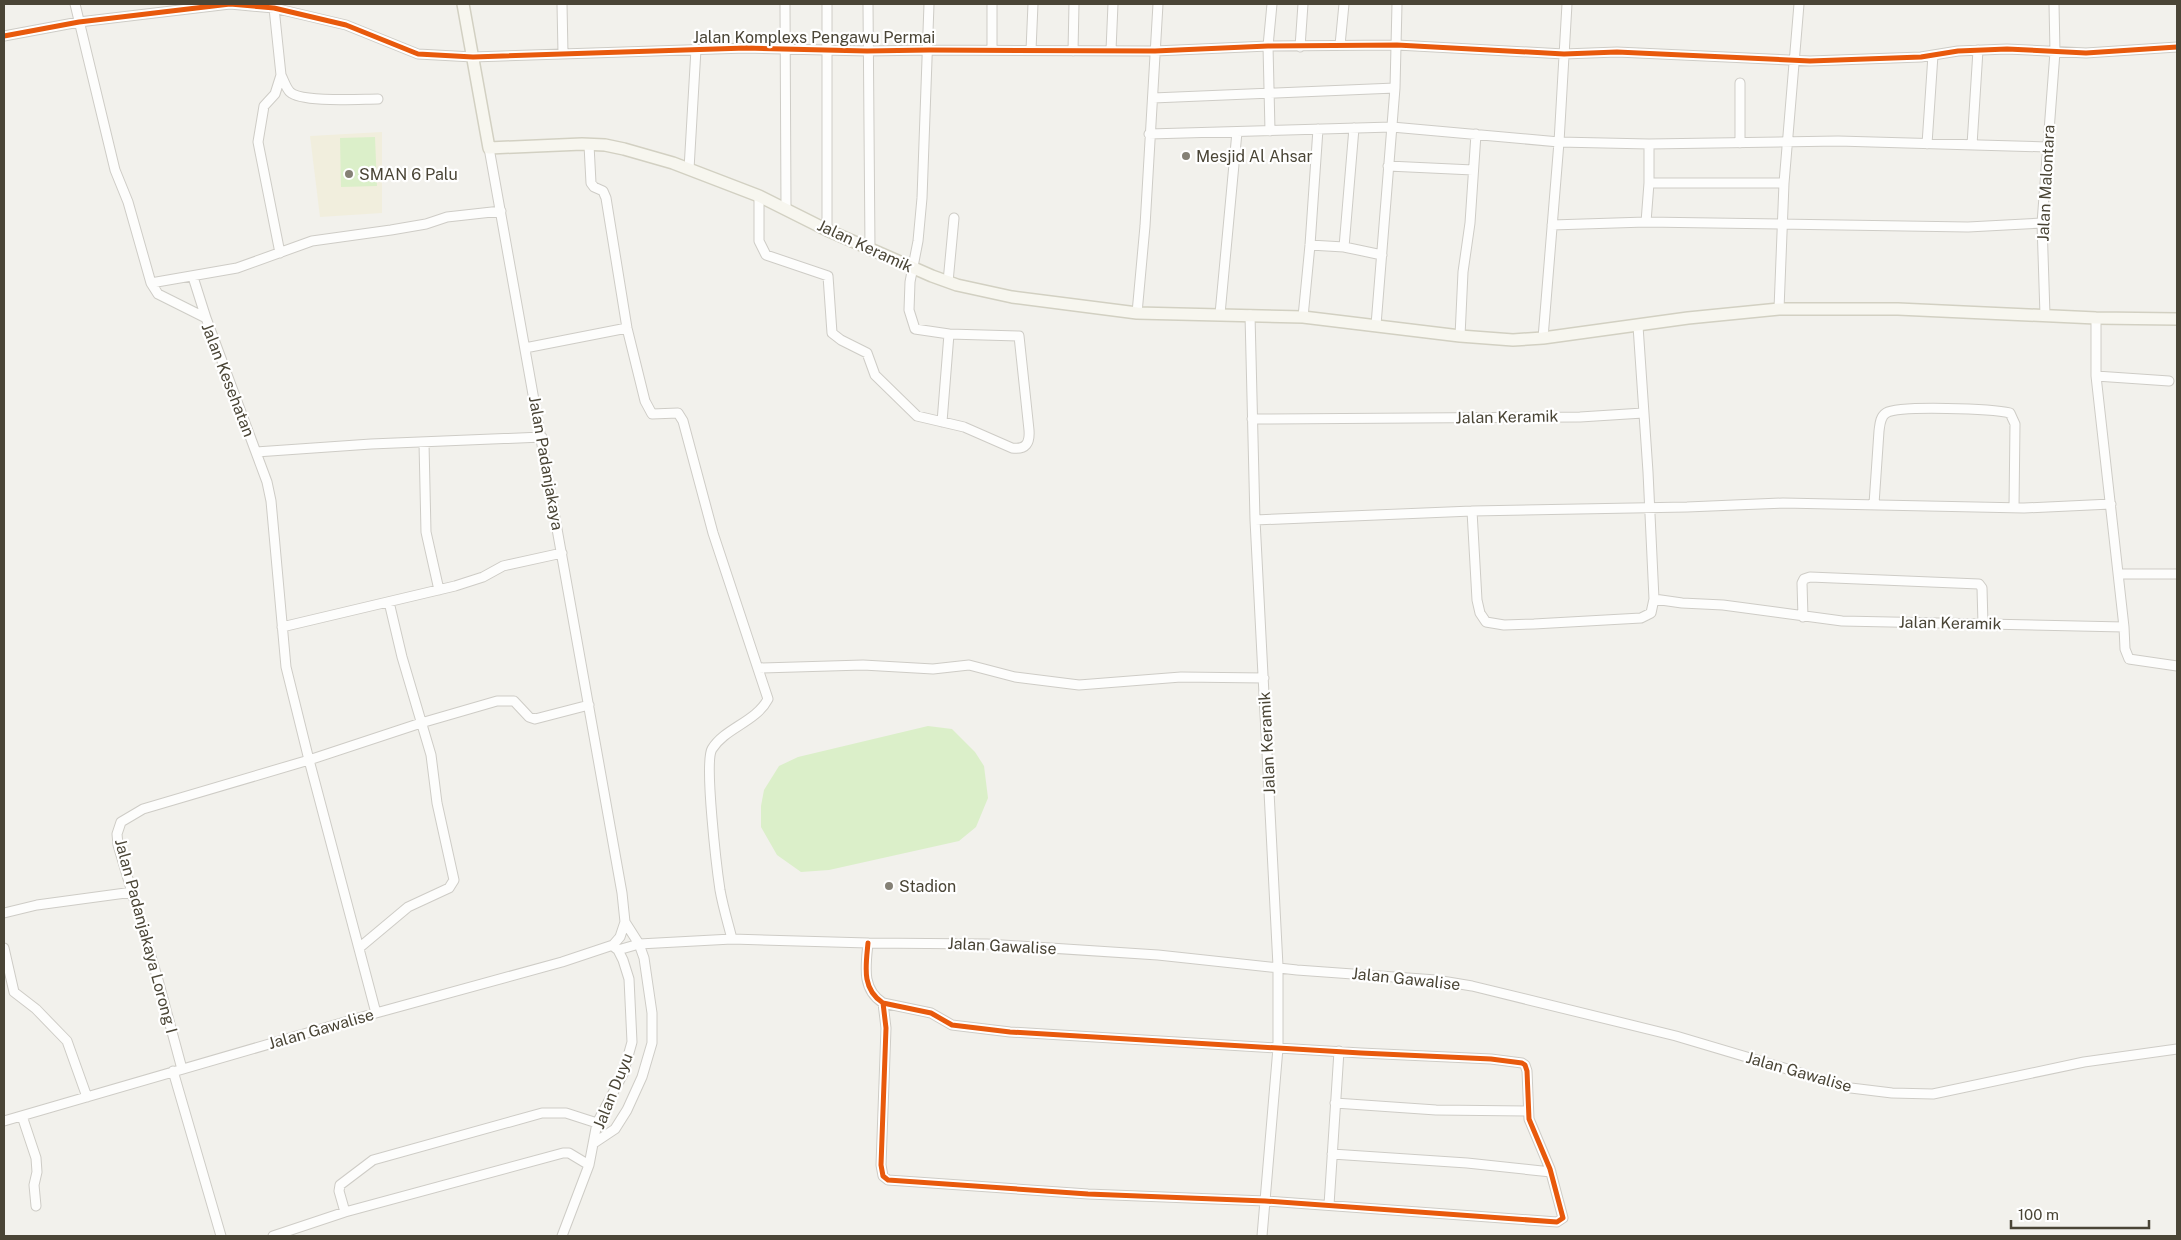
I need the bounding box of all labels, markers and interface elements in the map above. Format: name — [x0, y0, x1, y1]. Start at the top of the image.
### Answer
street label: Jalan Komplexs Pengawu Permai — [693, 28, 935, 47]
street label: Jalan Malontara — [2033, 124, 2059, 242]
place label: Mesjid Al Ahsar — [1196, 147, 1313, 166]
marker: Mesjid Al Ahsar — [1180, 150, 1192, 162]
place label: SMAN 6 Palu — [359, 165, 458, 184]
marker: SMAN 6 Palu — [343, 168, 355, 180]
street label: Jalan Keramik — [814, 216, 916, 276]
street label: Jalan Kesehatan — [198, 320, 258, 440]
street label: Jalan Padanjakaya — [525, 394, 567, 532]
street label: Jalan Keramik — [1455, 407, 1559, 427]
street label: Jalan Keramik — [1898, 613, 2002, 633]
street label: Jalan Keramik — [1255, 691, 1279, 795]
street label: Jalan Padanjakaya Lorong I — [111, 837, 181, 1035]
place label: Stadion — [899, 877, 956, 896]
marker: Stadion — [883, 880, 895, 892]
street label: Jalan Gawalise — [947, 934, 1057, 958]
street label: Jalan Gawalise — [1351, 964, 1461, 994]
street label: Jalan Gawalise — [266, 1005, 376, 1053]
street label: Jalan Gawalise — [1744, 1048, 1854, 1096]
street label: Jalan Duyu — [589, 1050, 637, 1132]
scale bar — [2011, 1198, 2148, 1230]
text: 100 m — [2018, 1206, 2059, 1223]

